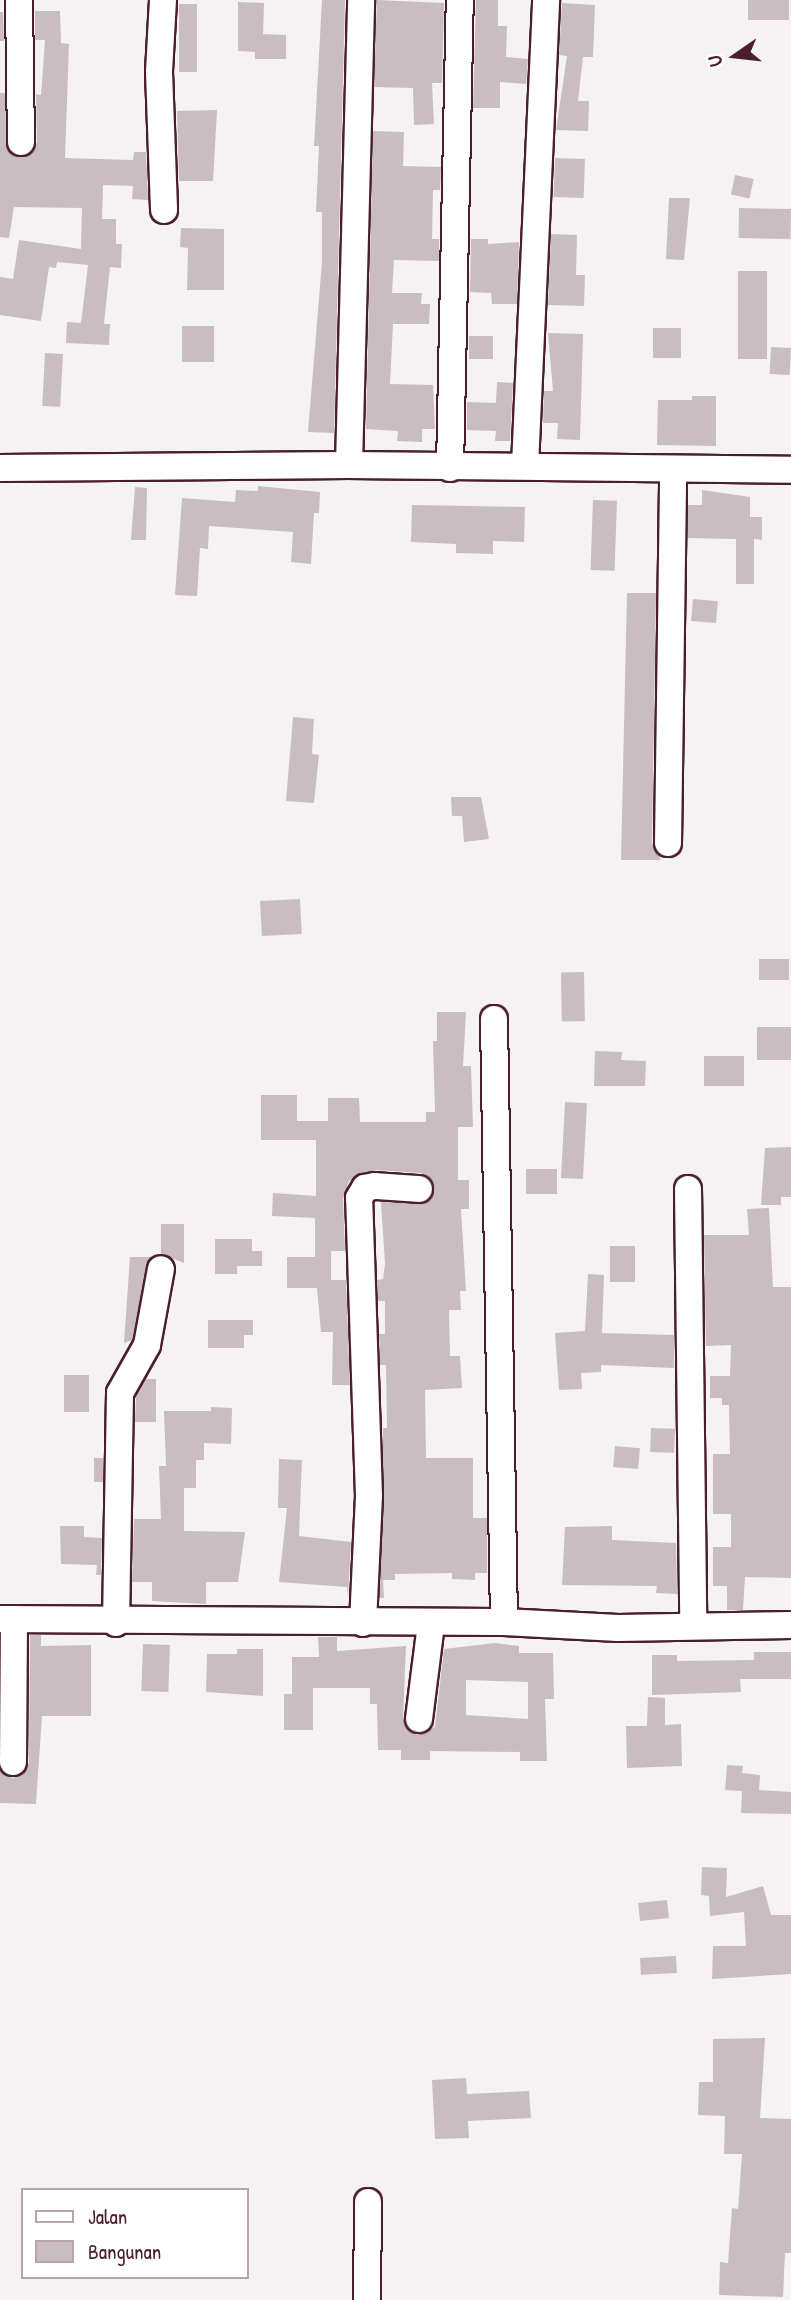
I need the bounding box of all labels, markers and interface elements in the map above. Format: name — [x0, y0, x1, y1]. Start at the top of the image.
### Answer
north arrow — [700, 21, 770, 91]
text: U — [701, 53, 729, 69]
legend — [21, 2188, 248, 2279]
text: Jalan — [88, 2202, 127, 2231]
text: Bangunan — [88, 2237, 161, 2266]

